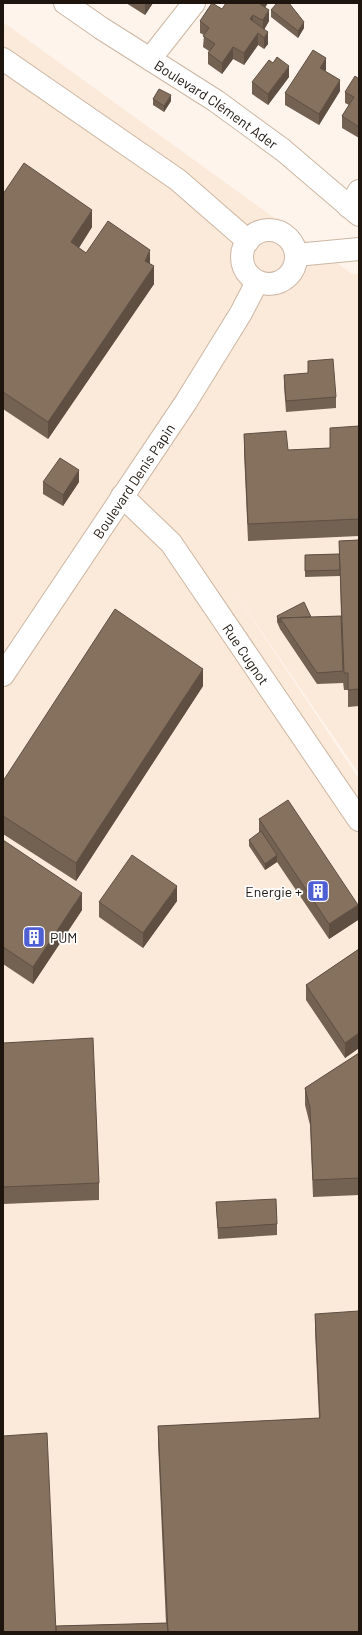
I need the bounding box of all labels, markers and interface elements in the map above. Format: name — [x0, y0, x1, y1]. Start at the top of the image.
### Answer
street label: Boulevard Clément Ader — [152, 56, 281, 152]
street label: Boulevard Denis Papin — [89, 420, 178, 541]
street label: Rue Cugnot — [220, 620, 273, 688]
building icon: Energie + — [305, 878, 331, 904]
place label: Energie + — [245, 883, 302, 900]
building icon: PUM — [21, 924, 47, 950]
place label: PUM — [50, 929, 77, 946]

